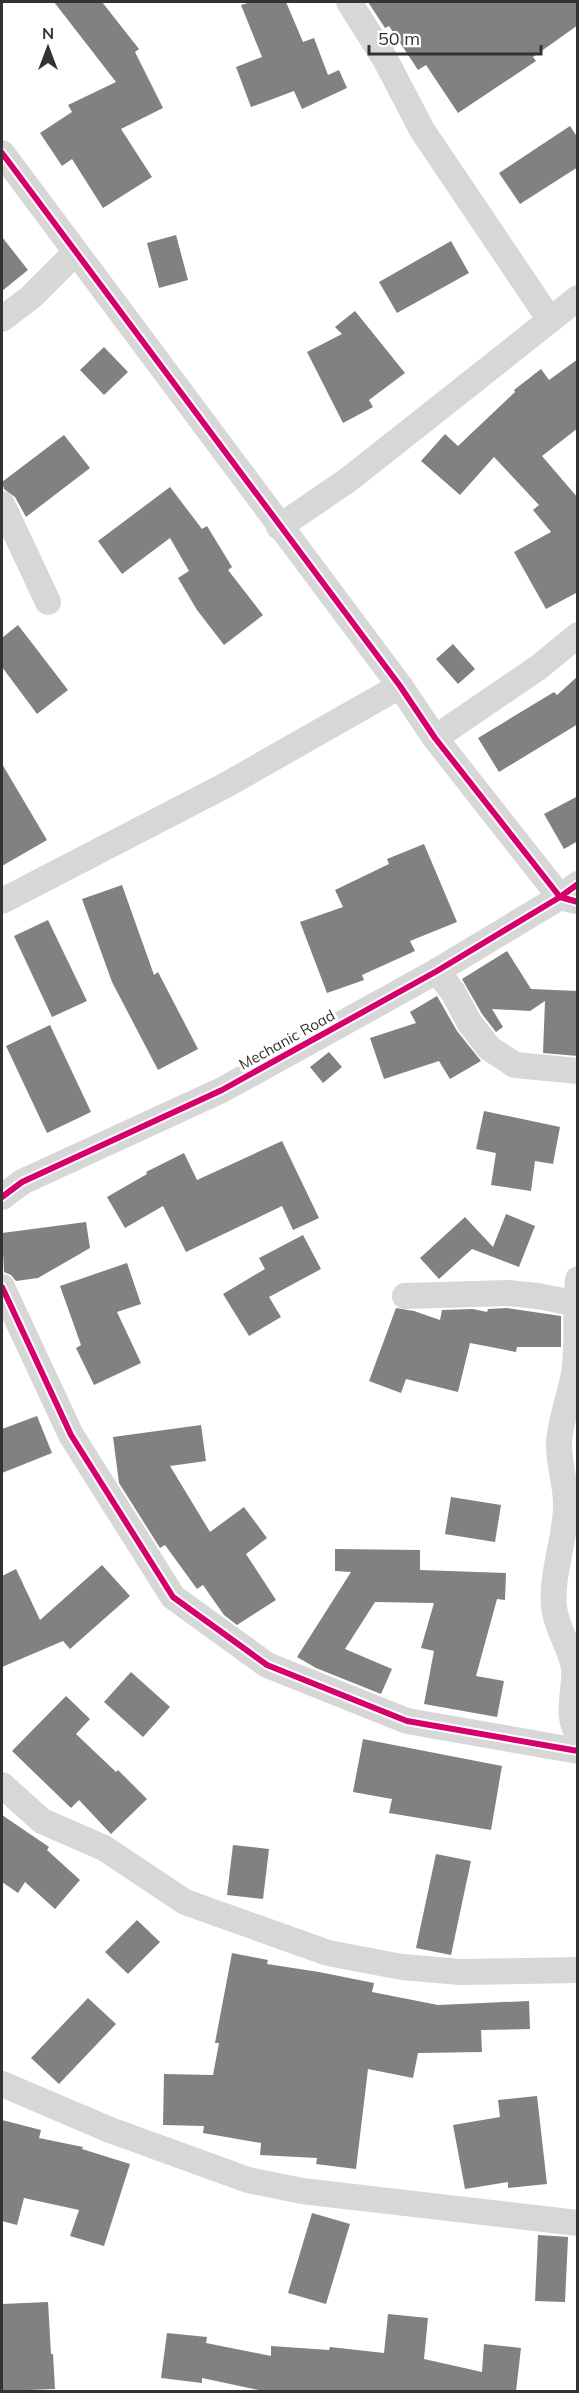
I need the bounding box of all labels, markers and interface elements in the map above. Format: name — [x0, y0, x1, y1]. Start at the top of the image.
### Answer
north arrow — [18, 18, 78, 78]
scale bar — [369, 18, 542, 56]
text: N — [42, 23, 54, 43]
text: 50 m — [378, 27, 420, 50]
street label: Mechanic Road — [235, 1005, 338, 1074]

